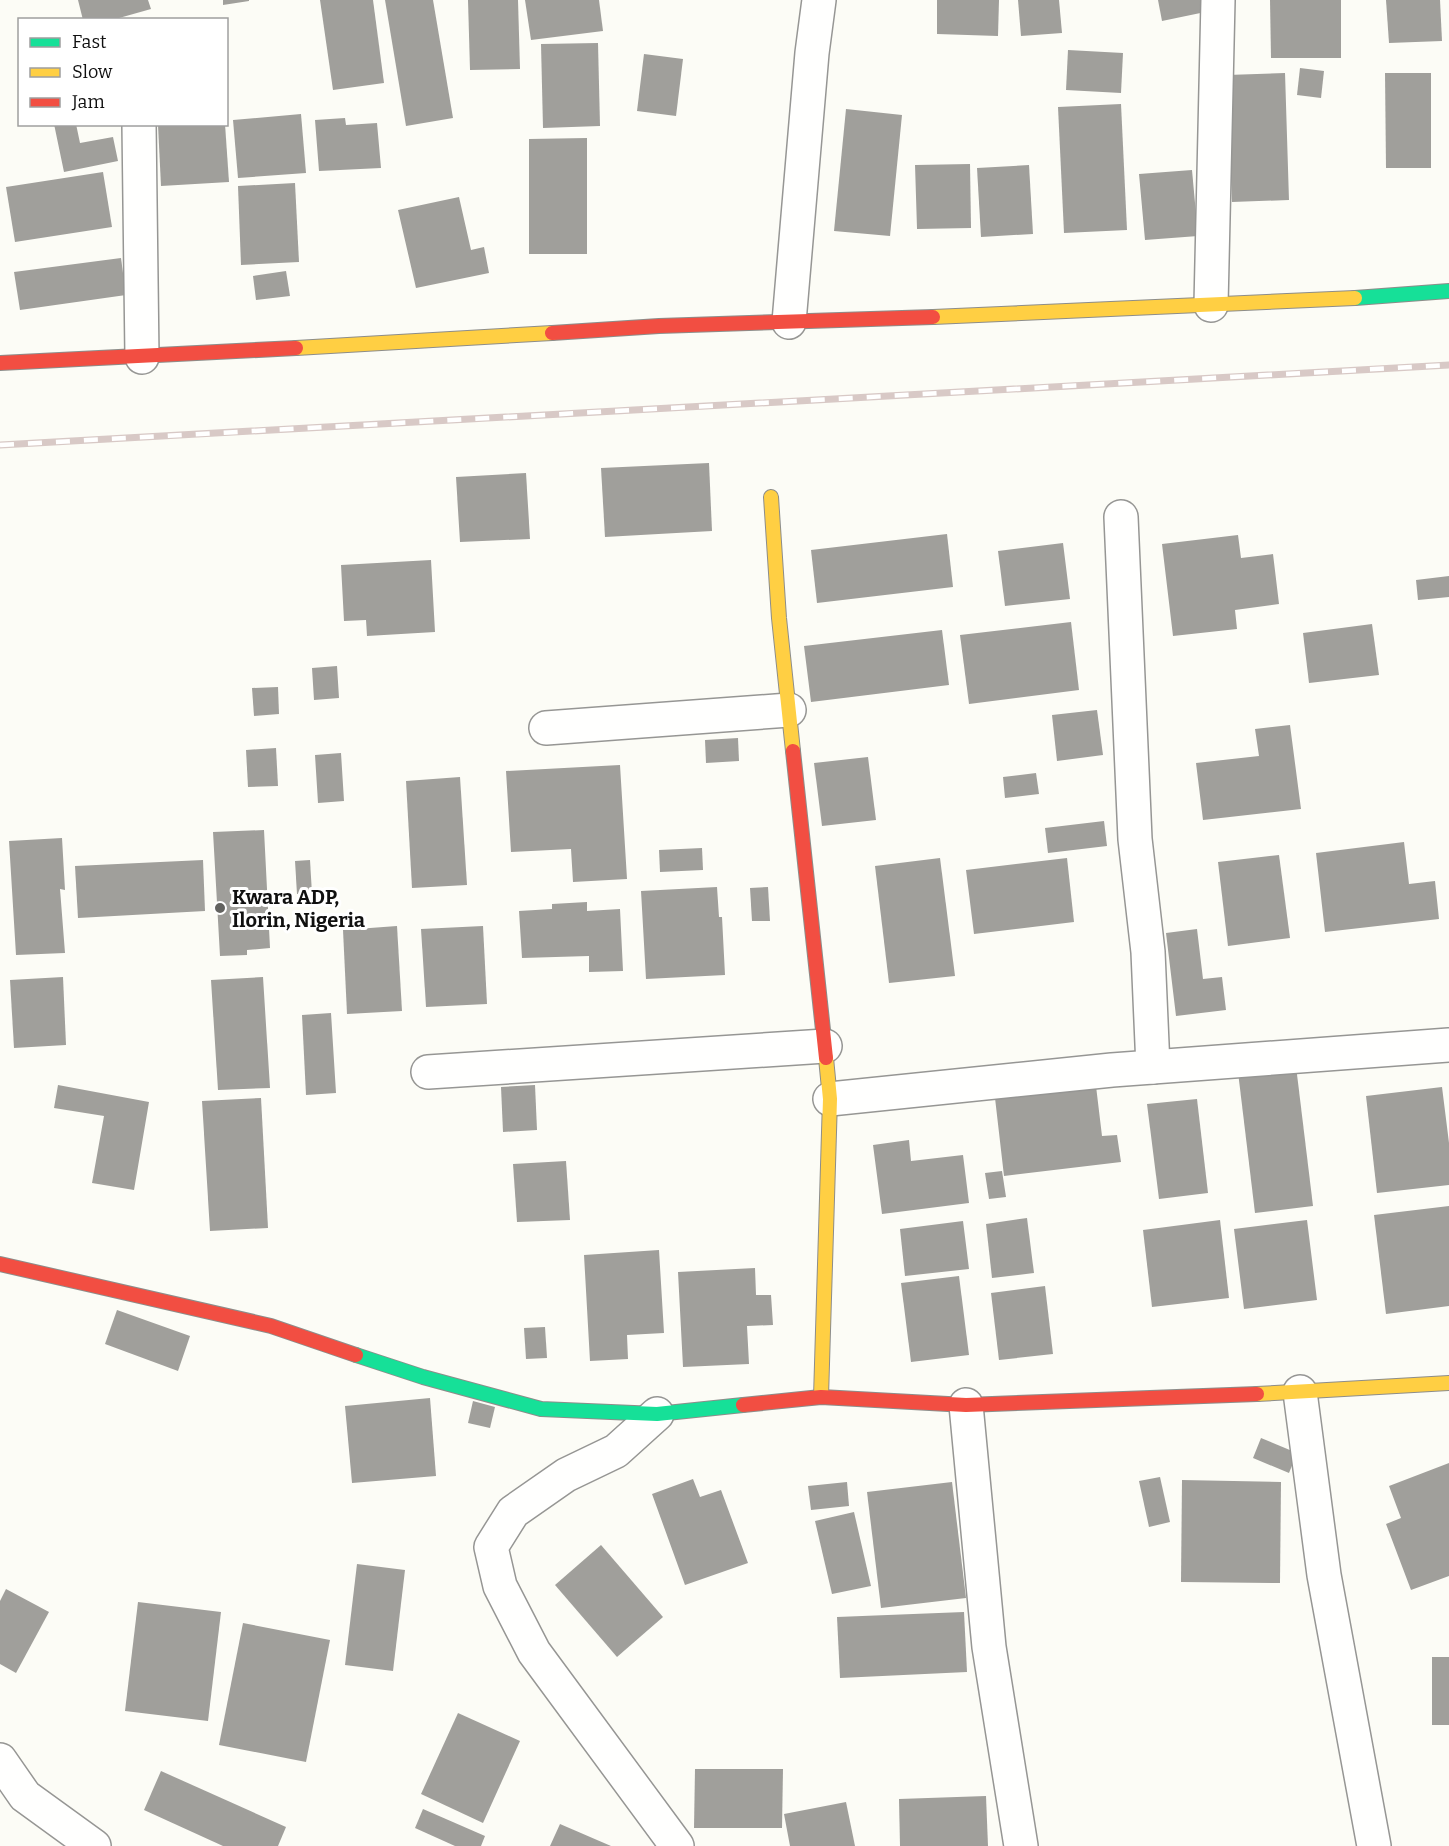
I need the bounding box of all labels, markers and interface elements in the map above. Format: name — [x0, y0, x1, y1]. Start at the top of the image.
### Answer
legend — [18, 18, 228, 126]
text: Fast — [72, 31, 107, 53]
text: Slow — [72, 61, 113, 83]
text: Jam — [71, 91, 105, 113]
place label: Kwara ADP, Ilorin, Nigeria — [232, 885, 365, 932]
marker: Kwara ADP, Ilorin, Nigeria — [213, 901, 227, 915]

